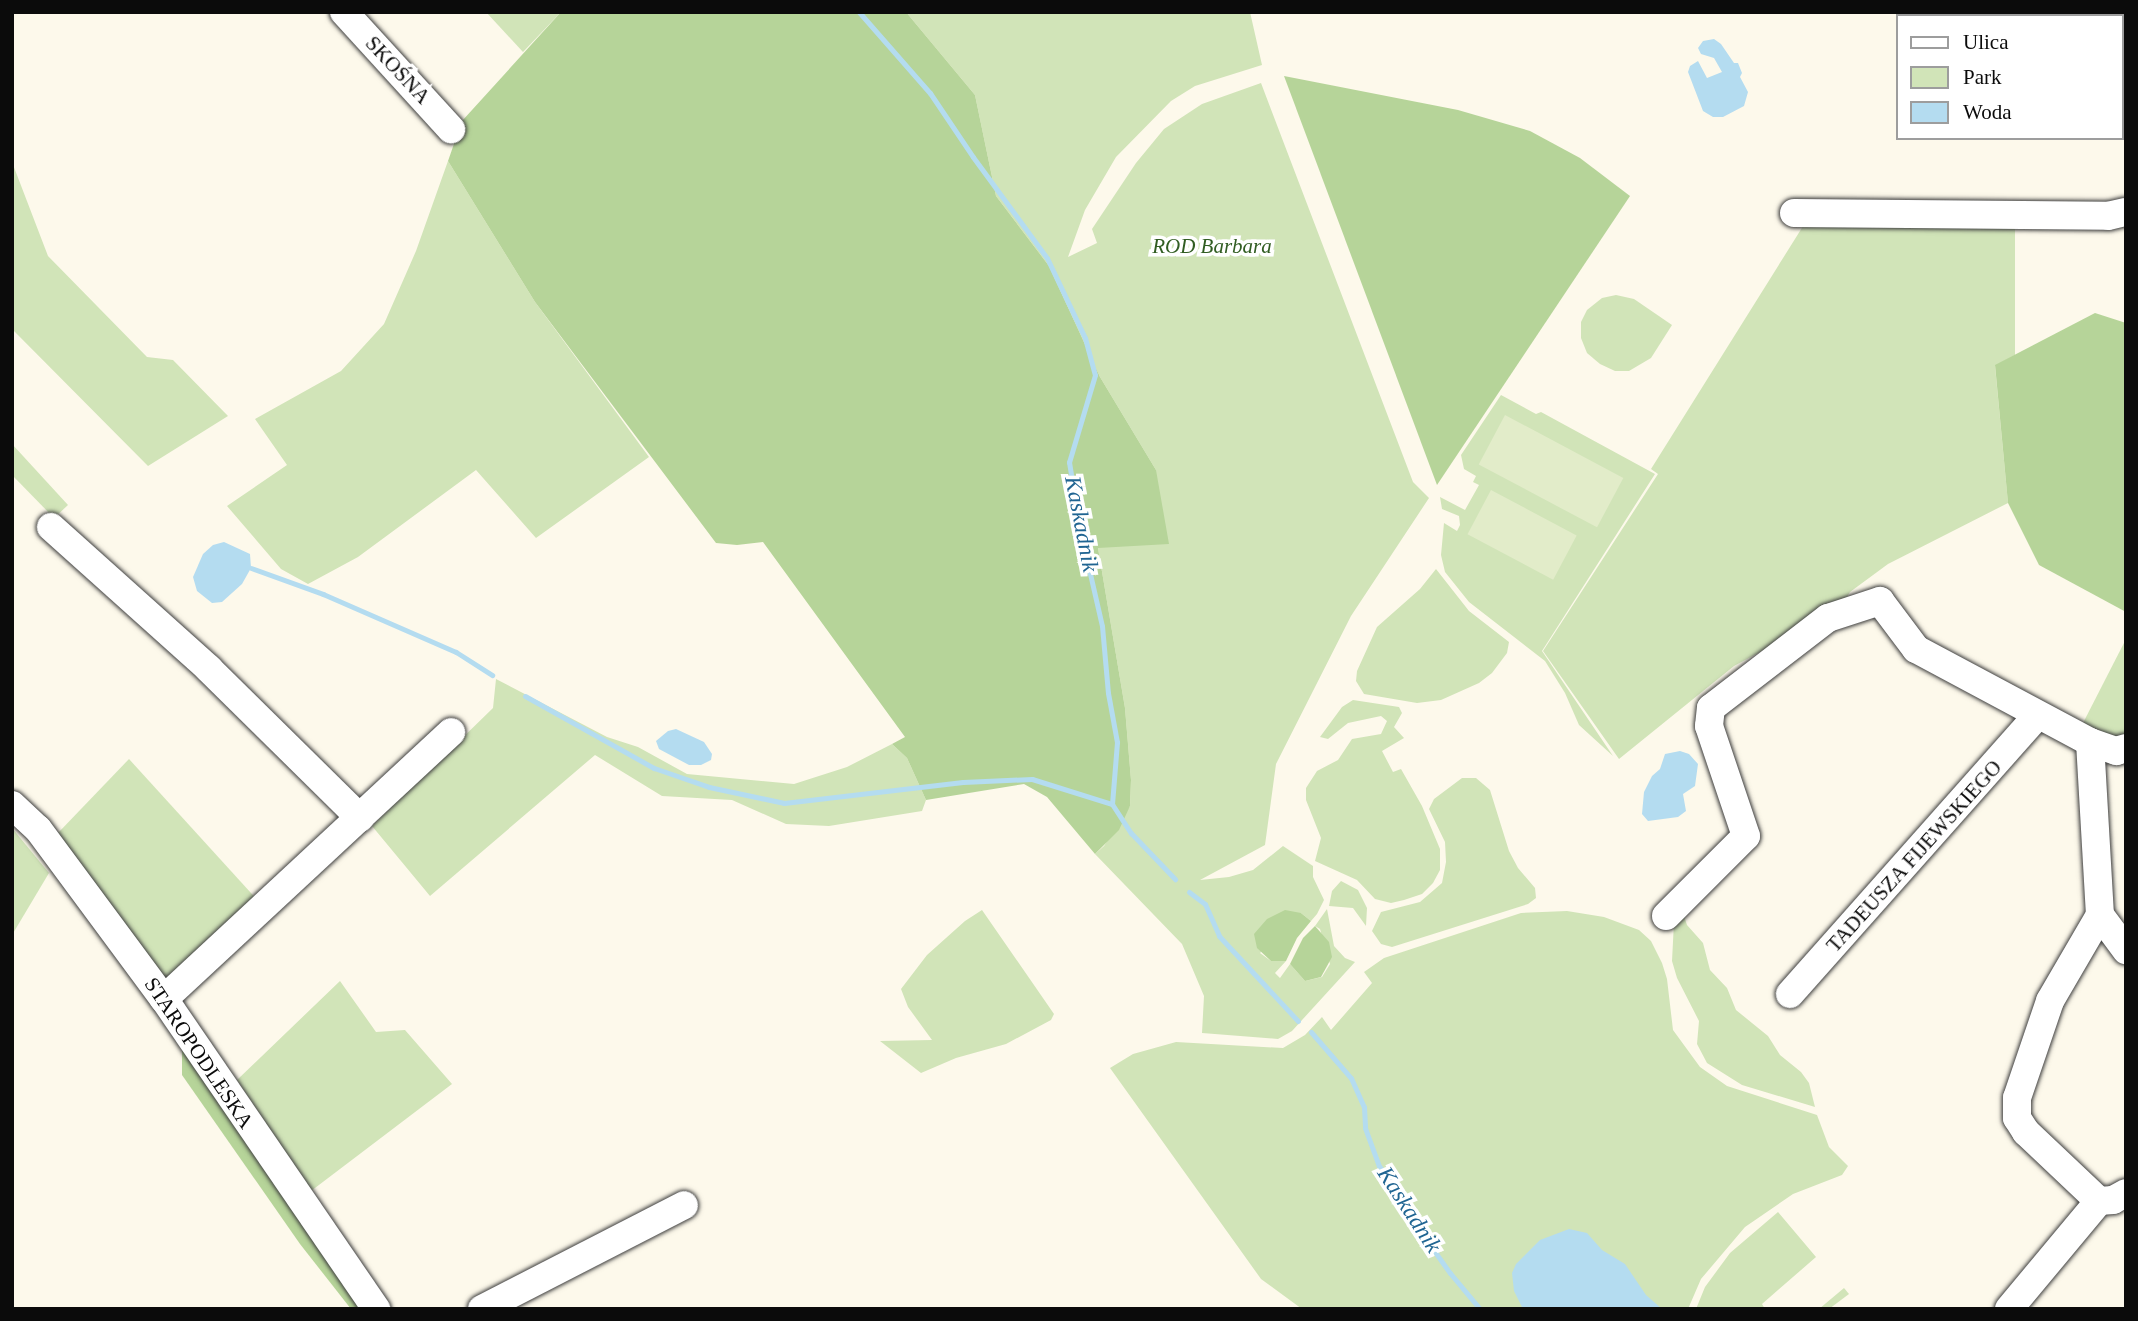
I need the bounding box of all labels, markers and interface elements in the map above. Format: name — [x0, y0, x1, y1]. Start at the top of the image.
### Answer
legend — [1896, 14, 2124, 140]
text: Ulica — [1963, 30, 2008, 54]
street label: SKOŚNA — [360, 31, 436, 109]
text: Park — [1963, 65, 2002, 89]
text: Woda — [1963, 100, 2011, 124]
park label: ROD Barbara — [1152, 233, 1272, 259]
water label: Kaskadnik — [1058, 474, 1104, 574]
street label: TADEUSZA FIJEWSKIEGO — [1821, 754, 2007, 958]
street label: STAROPODLESKA — [139, 973, 259, 1133]
water label: Kaskadnik — [1371, 1162, 1447, 1258]

